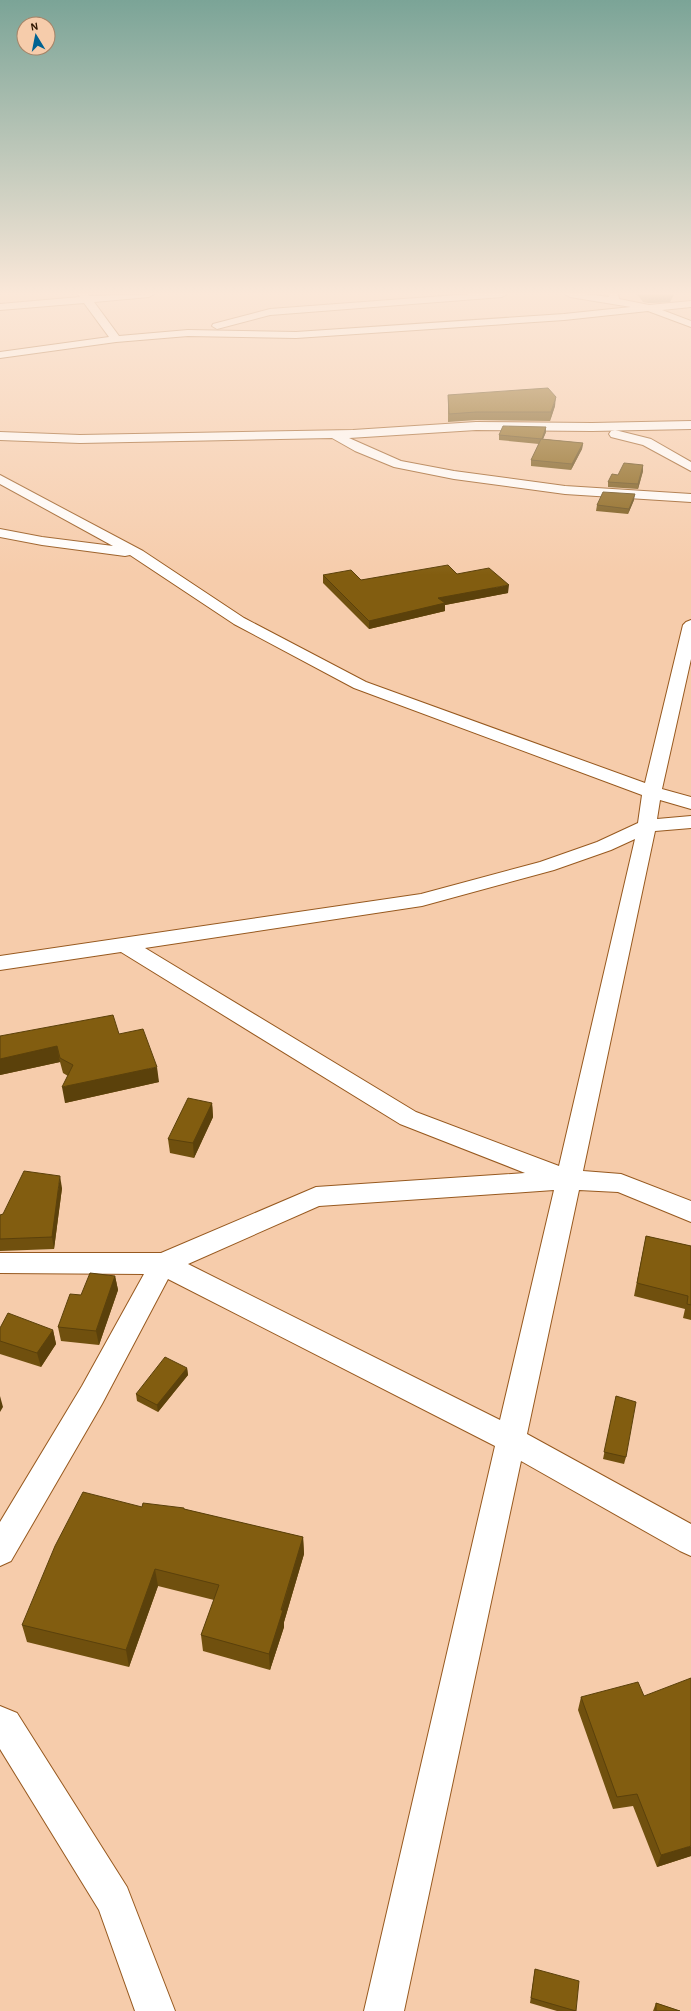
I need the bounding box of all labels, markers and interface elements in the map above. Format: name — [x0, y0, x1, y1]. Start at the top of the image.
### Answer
north arrow — [16, 16, 56, 56]
text: N — [30, 21, 39, 33]

